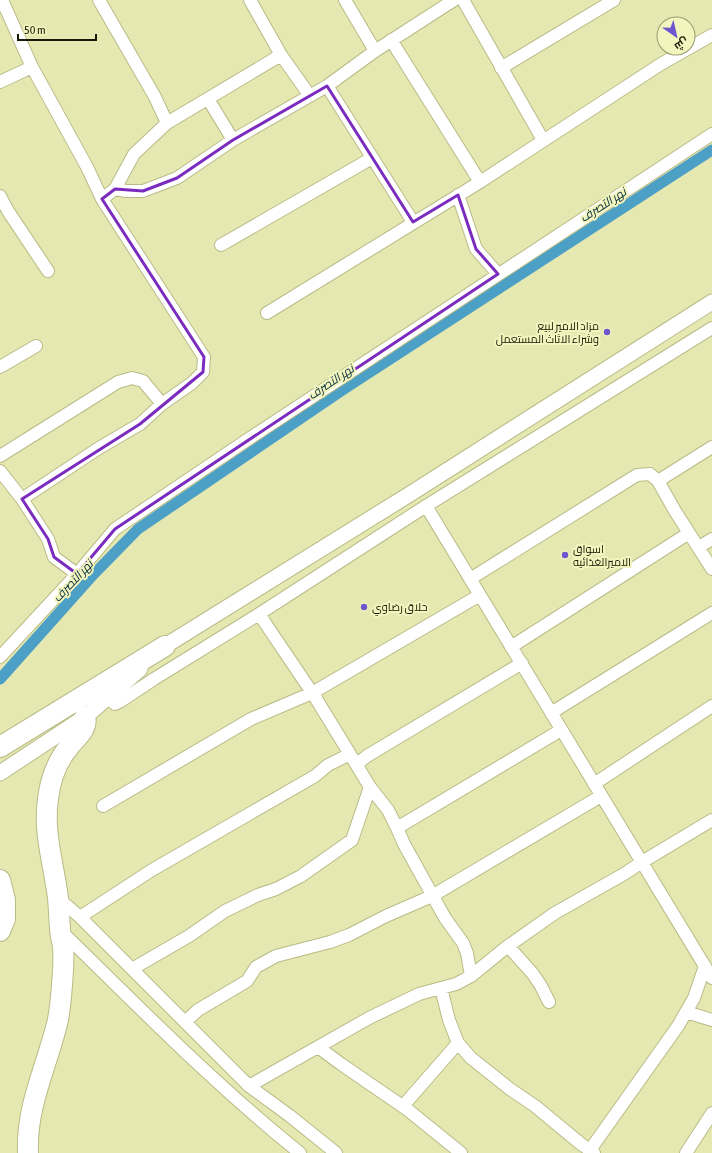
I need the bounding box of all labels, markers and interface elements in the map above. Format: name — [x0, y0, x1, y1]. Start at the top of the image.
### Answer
scale bar — [18, 16, 96, 42]
north arrow — [656, 16, 696, 56]
text: 50 m — [24, 23, 46, 37]
text: ش — [672, 35, 691, 53]
water label: نهر التصرف — [577, 184, 630, 225]
place label: مزاد الامير لبيع وشراء الاثاث المستعمل — [496, 320, 599, 346]
marker: مزاد الامير لبيع وشراء الاثاث المستعمل — [602, 327, 612, 337]
water label: نهر التصرف — [305, 361, 358, 402]
place label: اسواق الاميرالغذائيه — [573, 543, 631, 569]
marker: اسواق الاميرالغذائيه — [560, 550, 570, 560]
water label: نهر التصرف — [50, 556, 97, 605]
place label: حلاق رضاوي — [372, 601, 428, 616]
marker: حلاق رضاوي — [359, 602, 369, 612]

